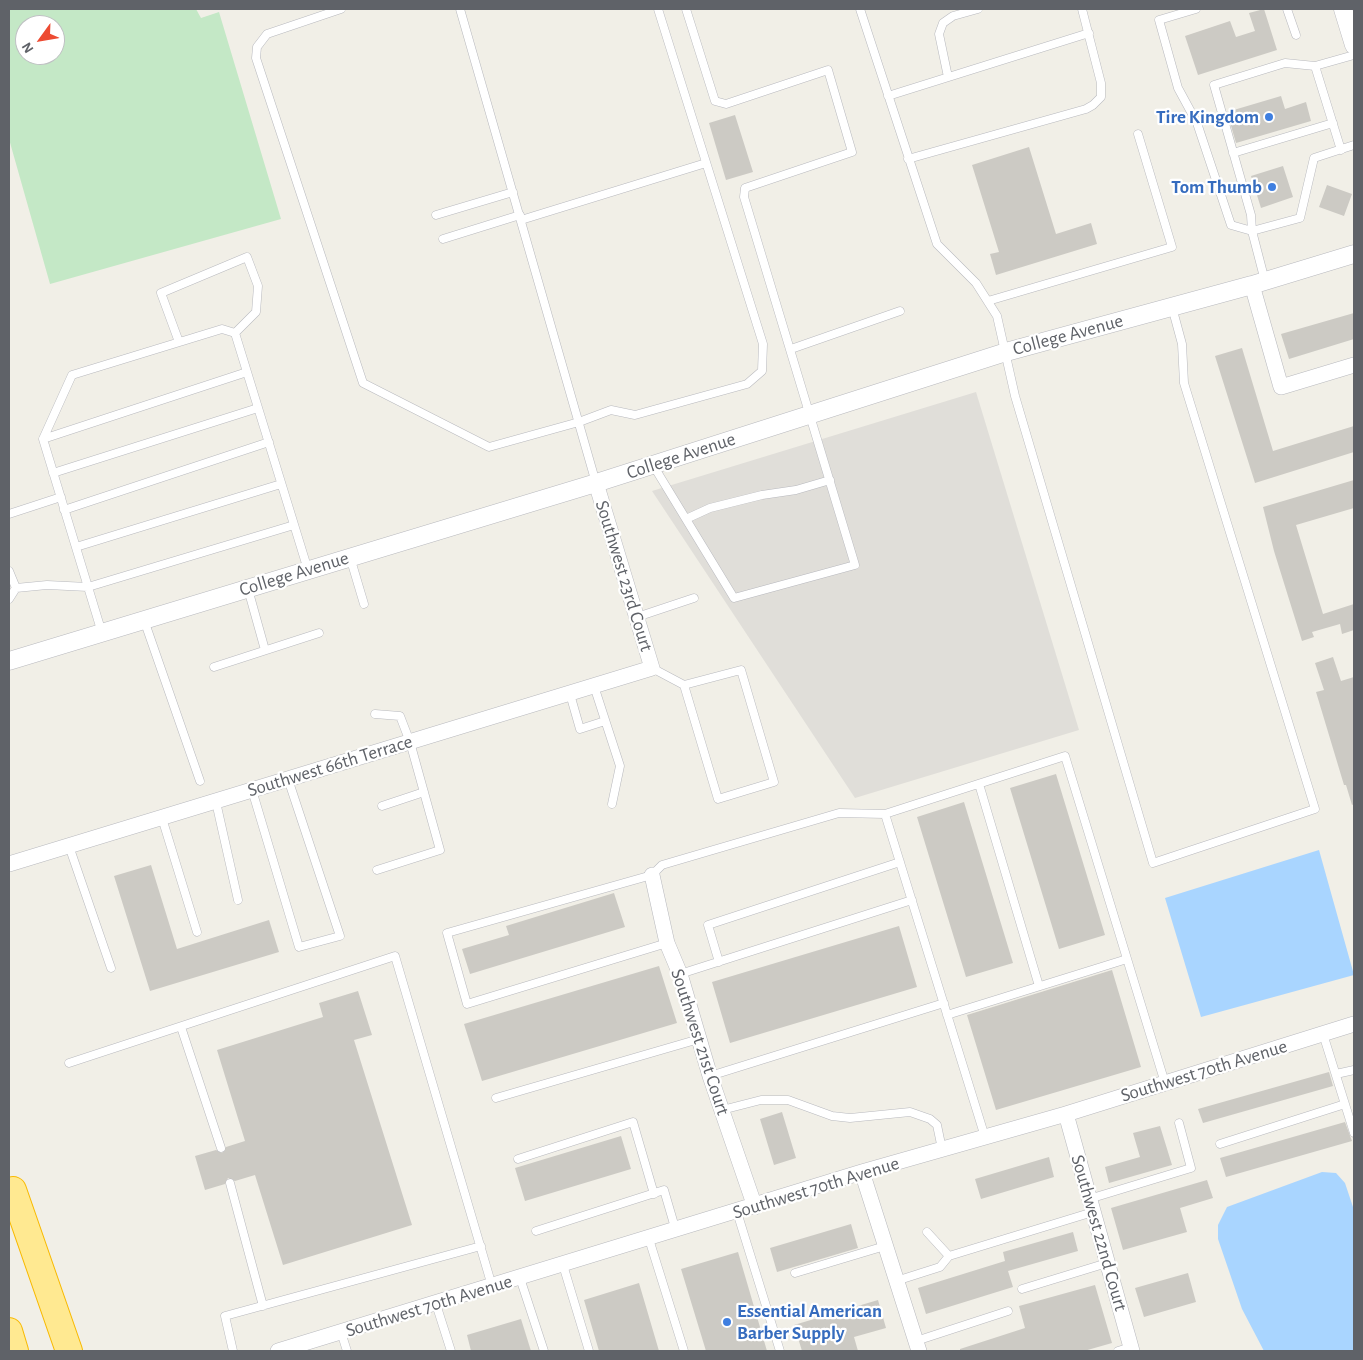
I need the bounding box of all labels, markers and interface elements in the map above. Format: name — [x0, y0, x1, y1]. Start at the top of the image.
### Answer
north arrow — [15, 15, 65, 65]
text: N — [20, 40, 37, 55]
place label: Tire Kingdom — [1156, 106, 1259, 128]
marker: Tire Kingdom — [1263, 111, 1275, 123]
place label: Tom Thumb — [1171, 176, 1262, 198]
marker: Tom Thumb — [1266, 181, 1278, 193]
street label: College Avenue — [1010, 309, 1126, 361]
street label: College Avenue — [624, 428, 738, 484]
street label: Southwest 23rd Court — [590, 498, 658, 654]
street label: College Avenue — [236, 547, 352, 601]
street label: Southwest 66th Terrace — [245, 730, 415, 802]
street label: Southwest 21st Court — [666, 966, 734, 1118]
street label: Southwest 70th Avenue — [1118, 1035, 1290, 1107]
street label: Southwest 70th Avenue — [730, 1152, 902, 1224]
street label: Southwest 22nd Court — [1066, 1152, 1132, 1314]
street label: Southwest 70th Avenue — [343, 1270, 515, 1342]
place label: Essential American Barber Supply — [737, 1300, 882, 1344]
marker: Essential American Barber Supply — [721, 1316, 733, 1328]

